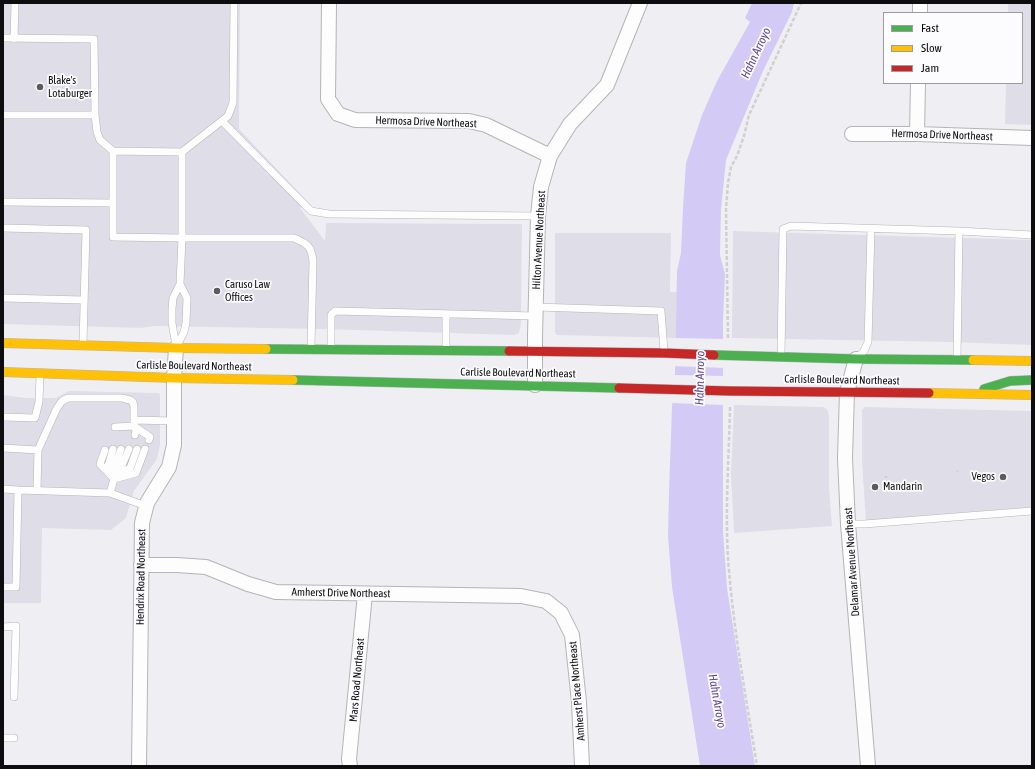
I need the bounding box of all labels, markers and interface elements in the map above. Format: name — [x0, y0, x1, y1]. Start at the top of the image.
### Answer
legend — [883, 12, 1023, 84]
text: Fast — [921, 21, 939, 35]
water label: Hahn Arroyo — [738, 25, 774, 81]
text: Slow — [921, 41, 942, 55]
text: Jam — [921, 61, 939, 75]
place label: Blake's Lotaburger — [48, 74, 92, 100]
marker: Blake's Lotaburger — [35, 82, 45, 92]
street label: Hermosa Drive Northeast — [375, 114, 477, 130]
street label: Hermosa Drive Northeast — [891, 127, 993, 143]
street label: Hilton Avenue Northeast — [530, 190, 548, 290]
place label: Caruso Law Offices — [225, 278, 270, 304]
marker: Caruso Law Offices — [212, 286, 222, 296]
water label: Hahn Arroyo — [692, 351, 708, 405]
street label: Carlisle Boulevard Northeast — [136, 358, 252, 374]
street label: Carlisle Boulevard Northeast — [460, 365, 576, 381]
street label: Carlisle Boulevard Northeast — [784, 372, 900, 388]
place label: Vegos — [971, 470, 995, 484]
marker: Vegos — [998, 472, 1008, 482]
place label: Mandarin — [883, 480, 922, 494]
marker: Mandarin — [870, 482, 880, 492]
street label: Delamar Avenue Northeast — [842, 507, 862, 617]
street label: Hendrix Road Northeast — [134, 529, 148, 625]
street label: Amherst Drive Northeast — [292, 586, 390, 600]
street label: Mars Road Northeast — [347, 638, 367, 722]
street label: Amherst Place Northeast — [566, 641, 588, 741]
water label: Hahn Arroyo — [705, 673, 729, 729]

